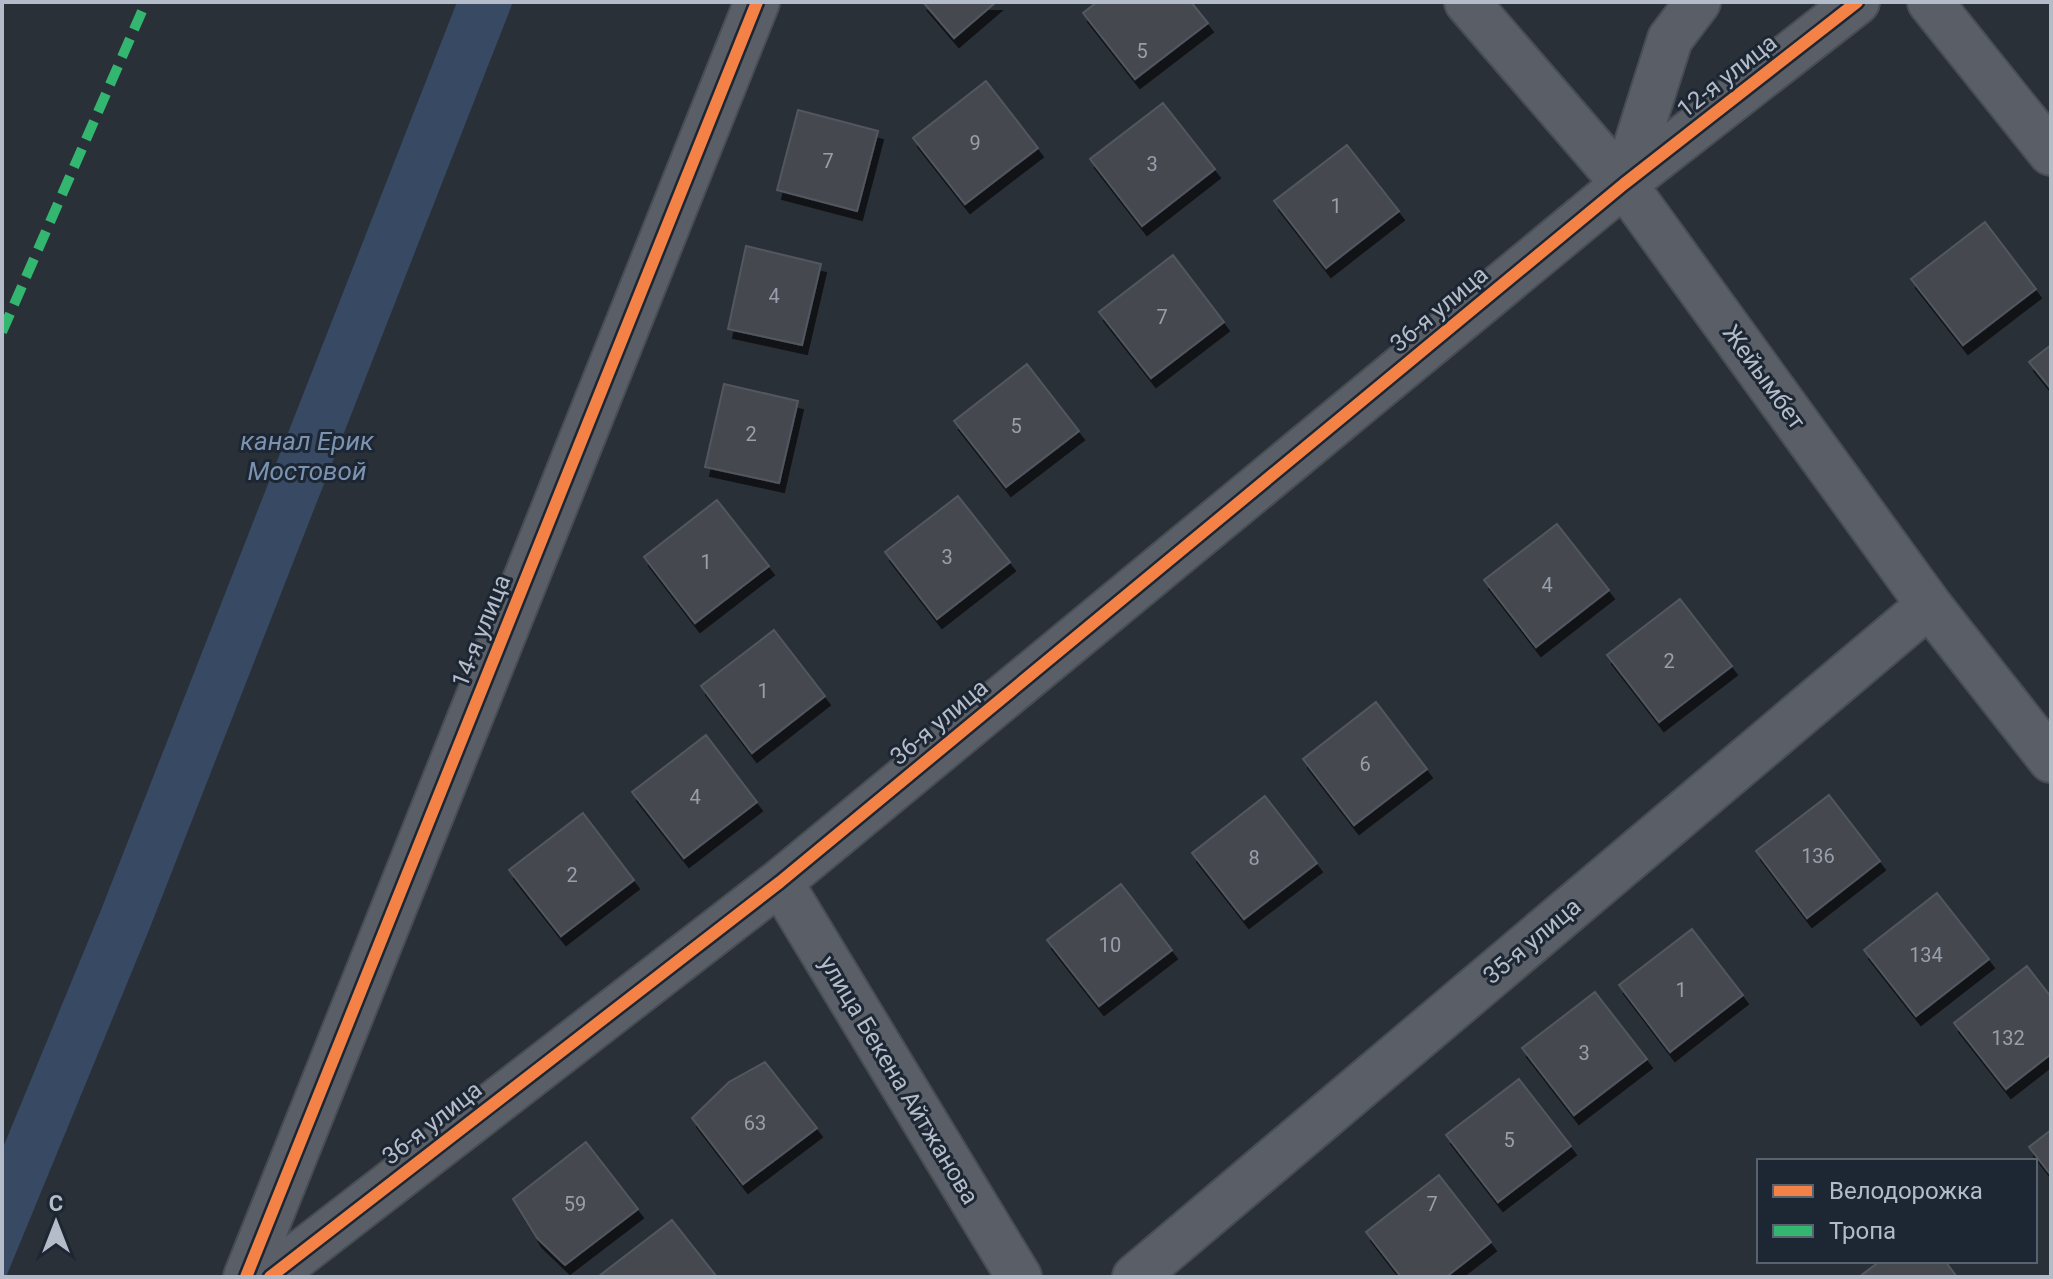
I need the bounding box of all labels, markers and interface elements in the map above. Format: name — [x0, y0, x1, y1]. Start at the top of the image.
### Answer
street label: 12-я улица — [1672, 28, 1782, 124]
house number: 5 — [1136, 39, 1148, 63]
house number: 9 — [969, 131, 981, 155]
house number: 7 — [822, 149, 834, 173]
house number: 3 — [1146, 152, 1158, 176]
house number: 1 — [1330, 194, 1342, 218]
street label: 36-я улица — [1385, 260, 1493, 358]
house number: 4 — [768, 284, 780, 308]
house number: 7 — [1156, 305, 1168, 329]
street label: Жейымбет — [1717, 319, 1811, 435]
house number: 5 — [1010, 414, 1022, 438]
house number: 2 — [745, 422, 757, 446]
water label: канал Ерик Мостовой — [240, 426, 375, 486]
house number: 3 — [941, 545, 953, 569]
house number: 1 — [700, 550, 712, 574]
street label: 14-я улица — [446, 571, 516, 691]
house number: 4 — [1541, 573, 1553, 597]
house number: 2 — [1663, 649, 1675, 673]
street label: 36-я улица — [885, 673, 993, 771]
house number: 1 — [757, 679, 769, 703]
house number: 6 — [1359, 752, 1371, 776]
house number: 4 — [689, 785, 701, 809]
house number: 136 — [1801, 844, 1835, 868]
house number: 8 — [1248, 846, 1260, 870]
house number: 2 — [566, 863, 578, 887]
street label: 35-я улица — [1478, 892, 1586, 990]
house number: 10 — [1099, 933, 1121, 957]
house number: 134 — [1909, 943, 1943, 967]
street label: улица Бекена Айтжанова — [814, 951, 984, 1209]
house number: 1 — [1675, 978, 1687, 1002]
house number: 132 — [1991, 1026, 2025, 1050]
house number: 3 — [1578, 1041, 1590, 1065]
street label: 36-я улица — [377, 1075, 487, 1171]
house number: 63 — [744, 1111, 766, 1135]
house number: 5 — [1503, 1128, 1515, 1152]
legend — [1757, 1159, 2037, 1263]
text: Велодорожка — [1829, 1177, 1983, 1205]
north arrow — [16, 1183, 96, 1263]
text: С — [49, 1191, 63, 1216]
house number: 59 — [564, 1192, 586, 1216]
house number: 7 — [1426, 1192, 1438, 1216]
text: Тропа — [1829, 1217, 1896, 1245]

